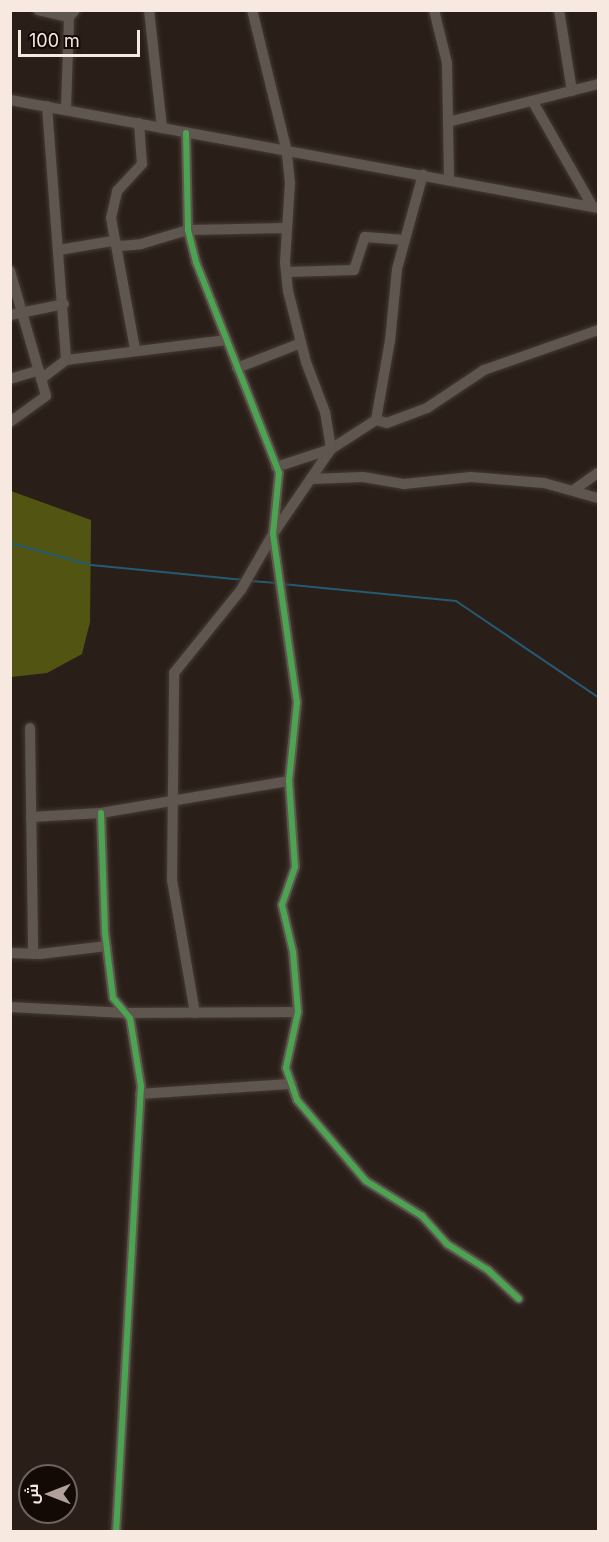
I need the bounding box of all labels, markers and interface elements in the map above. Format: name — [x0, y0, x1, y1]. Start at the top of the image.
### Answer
scale bar — [21, 18, 142, 56]
text: 100 m — [29, 30, 80, 51]
north arrow — [18, 1464, 78, 1524]
text: ش — [22, 1484, 42, 1504]

